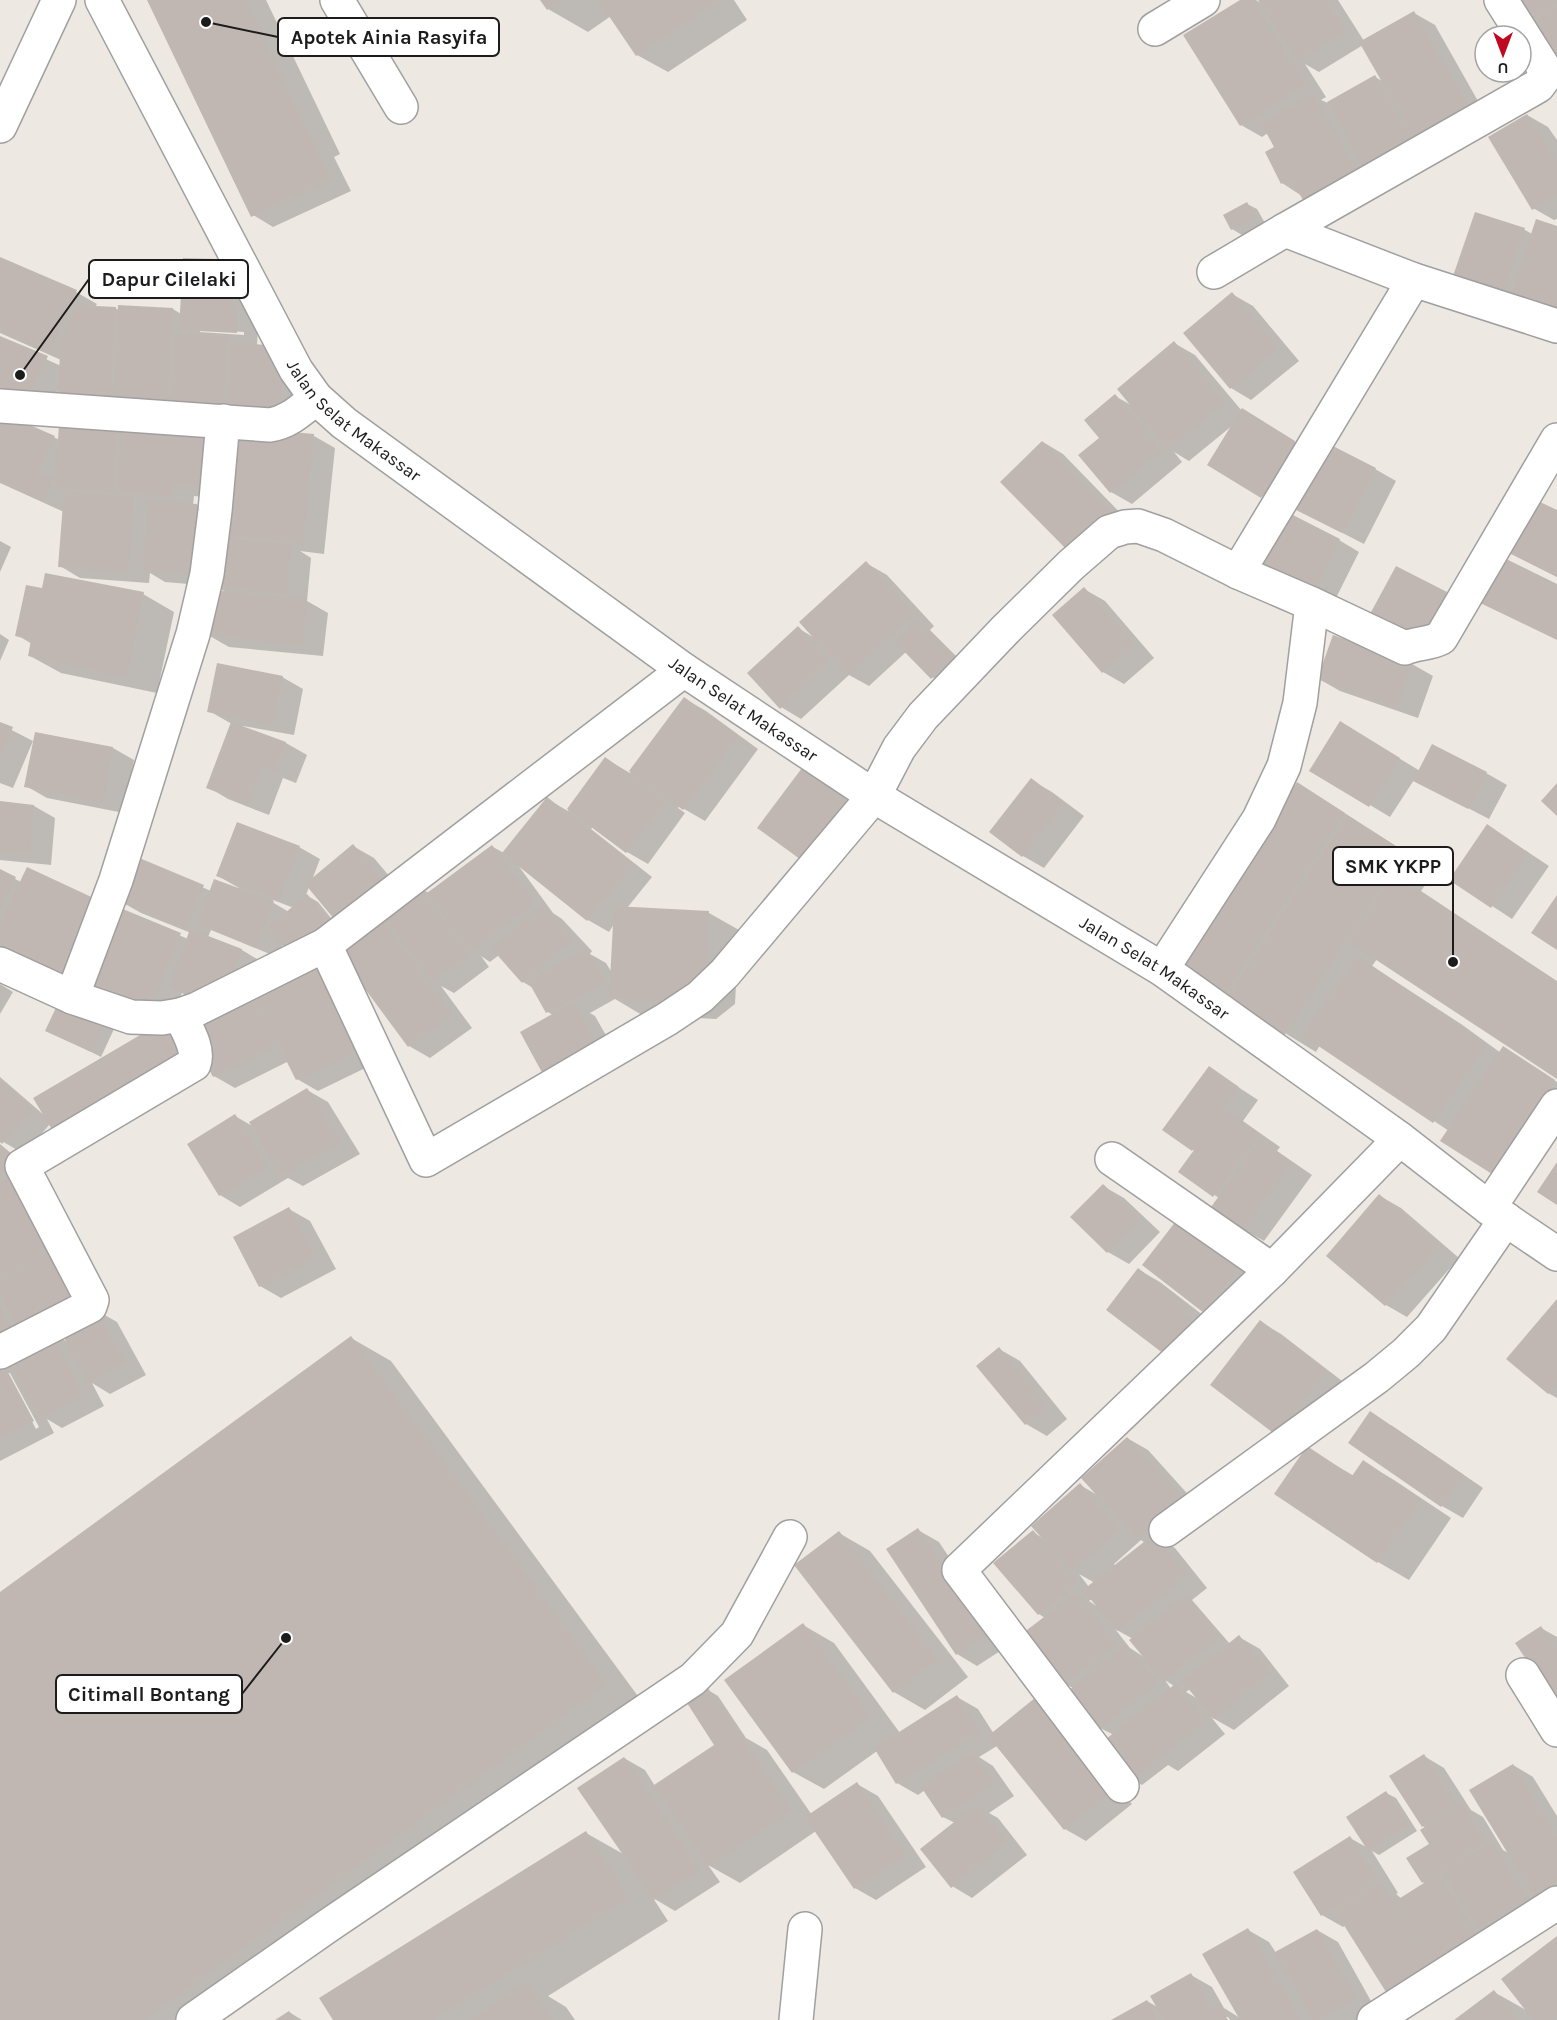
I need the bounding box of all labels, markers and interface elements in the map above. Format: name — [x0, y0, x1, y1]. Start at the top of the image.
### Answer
callout: Apotek Ainia Rasyifa — [278, 18, 499, 56]
north arrow — [1473, 24, 1533, 84]
text: Apotek Ainia Rasyifa — [291, 26, 487, 49]
text: U — [1497, 59, 1509, 78]
callout: Dapur Cilelaki — [89, 260, 248, 298]
text: Dapur Cilelaki — [101, 268, 237, 291]
street label: Jalan Selat Makassar — [282, 356, 426, 486]
street label: Jalan Selat Makassar — [665, 652, 822, 767]
callout: SMK YKPP — [1333, 847, 1453, 885]
text: SMK YKPP — [1345, 855, 1442, 878]
street label: Jalan Selat Makassar — [1076, 911, 1234, 1025]
callout: Citimall Bontang — [56, 1675, 242, 1713]
text: Citimall Bontang — [68, 1683, 230, 1706]

